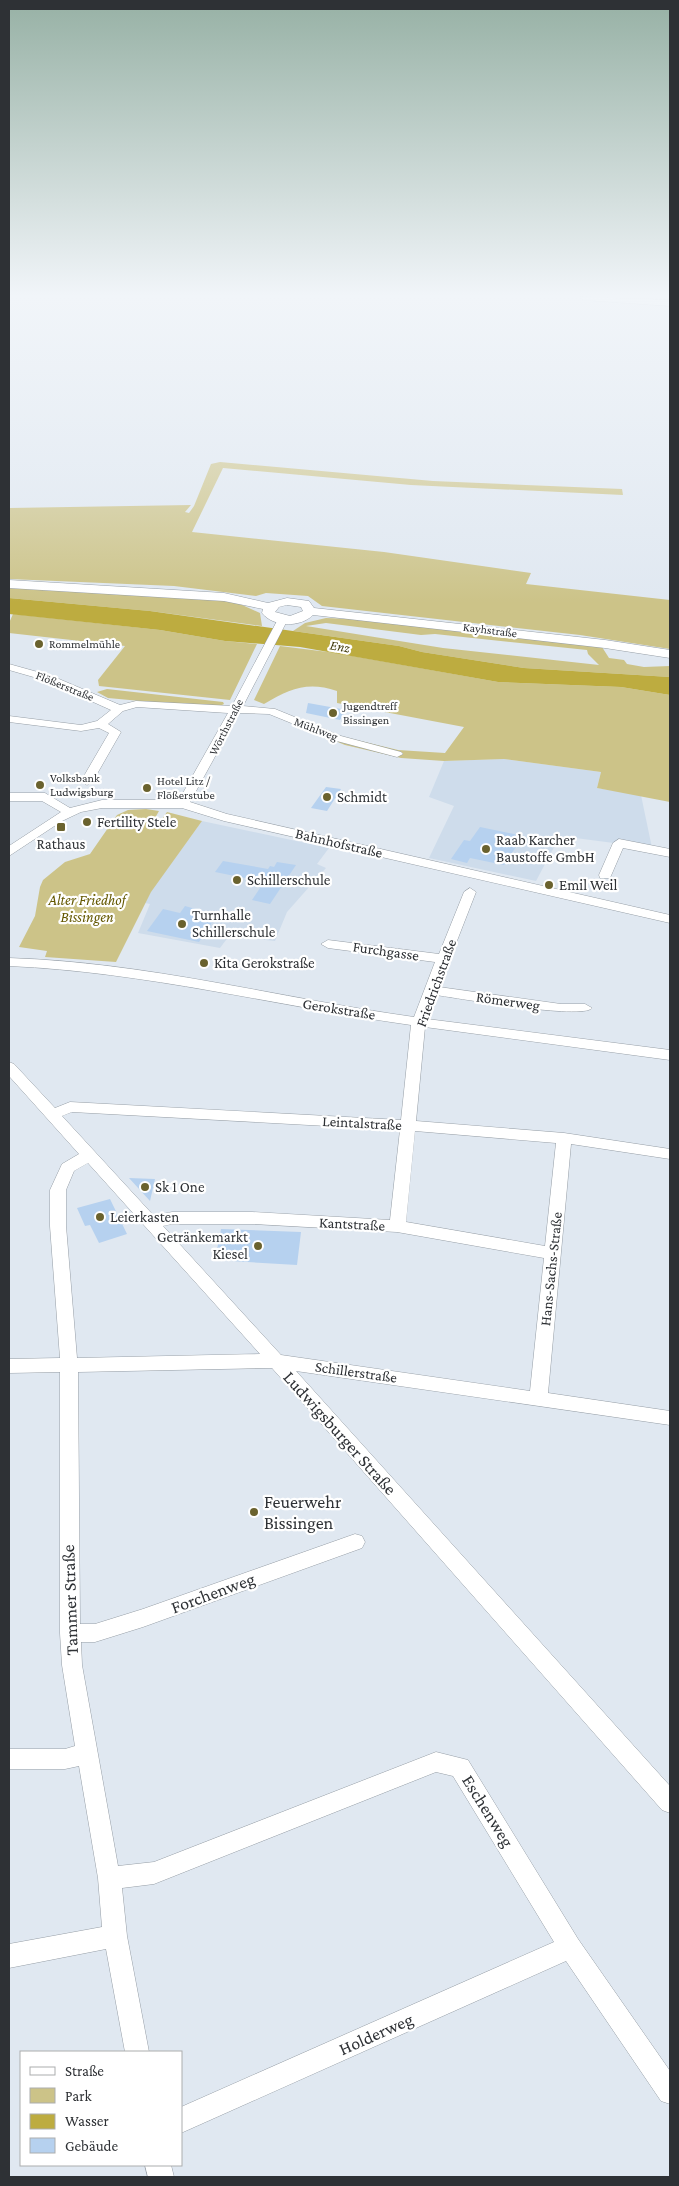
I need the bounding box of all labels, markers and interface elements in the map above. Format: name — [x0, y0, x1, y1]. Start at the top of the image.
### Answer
street label: Kayhstraße — [462, 620, 518, 640]
water label: Enz — [329, 636, 352, 656]
place label: Rommelmühle — [49, 637, 120, 651]
marker: Rommelmühle — [33, 638, 45, 650]
street label: Flößerstraße — [34, 668, 96, 704]
street label: Wörthstraße — [206, 696, 246, 758]
place label: Jugendtreff Bissingen — [342, 699, 399, 727]
marker: Jugendtreff Bissingen — [327, 707, 339, 719]
street label: Mühlweg — [292, 714, 340, 744]
place label: Volksbank Ludwigsburg — [50, 771, 114, 799]
place label: Hotel Litz / Flößerstube — [157, 774, 215, 802]
marker: Volksbank Ludwigsburg — [34, 779, 46, 791]
marker: Hotel Litz / Flößerstube — [141, 782, 153, 794]
place label: Schmidt — [337, 789, 388, 805]
marker: Schmidt — [321, 791, 333, 803]
place label: Fertility Stele — [97, 814, 177, 831]
marker: Fertility Stele — [81, 816, 93, 828]
marker: Rathaus — [55, 821, 67, 833]
street label: Bahnhofstraße — [294, 825, 385, 861]
place label: Raab Karcher Baustoffe GmbH — [496, 832, 595, 865]
place label: Rathaus — [37, 836, 86, 852]
marker: Raab Karcher Baustoffe GmbH — [480, 843, 492, 855]
place label: Schillerschule — [247, 872, 331, 888]
marker: Schillerschule — [231, 874, 243, 886]
place label: Emil Weil — [559, 877, 618, 893]
marker: Emil Weil — [543, 879, 555, 891]
park label: Alter Friedhof Bissingen — [47, 892, 128, 926]
place label: Turnhalle Schillerschule — [192, 907, 276, 940]
marker: Turnhalle Schillerschule — [176, 918, 188, 930]
street label: Friedrichstraße — [413, 937, 459, 1029]
street label: Furchgasse — [352, 938, 421, 965]
place label: Kita Gerokstraße — [214, 955, 315, 971]
marker: Kita Gerokstraße — [198, 957, 210, 969]
street label: Römerweg — [475, 989, 541, 1014]
street label: Gerokstraße — [301, 995, 377, 1023]
street label: Leintalstraße — [322, 1113, 403, 1133]
place label: Sk 1 One — [155, 1179, 205, 1195]
marker: Sk 1 One — [139, 1181, 151, 1193]
place label: Leierkasten — [110, 1209, 179, 1225]
marker: Leierkasten — [94, 1211, 106, 1223]
street label: Hans-Sachs-Straße — [537, 1211, 565, 1327]
street label: Kantstraße — [319, 1214, 386, 1234]
place label: Getränkemarkt Kiesel — [157, 1229, 249, 1262]
marker: Getränkemarkt Kiesel — [252, 1240, 264, 1252]
street label: Schillerstraße — [314, 1358, 398, 1386]
street label: Ludwigsburger Straße — [279, 1367, 401, 1499]
place label: Feuerwehr Bissingen — [264, 1492, 342, 1533]
marker: Feuerwehr Bissingen — [248, 1506, 260, 1518]
street label: Tammer Straße — [58, 1544, 82, 1656]
street label: Forchenweg — [168, 1569, 258, 1617]
street label: Eschenweg — [458, 1771, 518, 1851]
street label: Holderweg — [336, 2009, 416, 2059]
legend — [20, 2051, 182, 2166]
text: Straße — [65, 2063, 104, 2079]
text: Park — [65, 2088, 92, 2104]
text: Wasser — [65, 2113, 109, 2129]
text: Gebäude — [65, 2138, 119, 2154]

